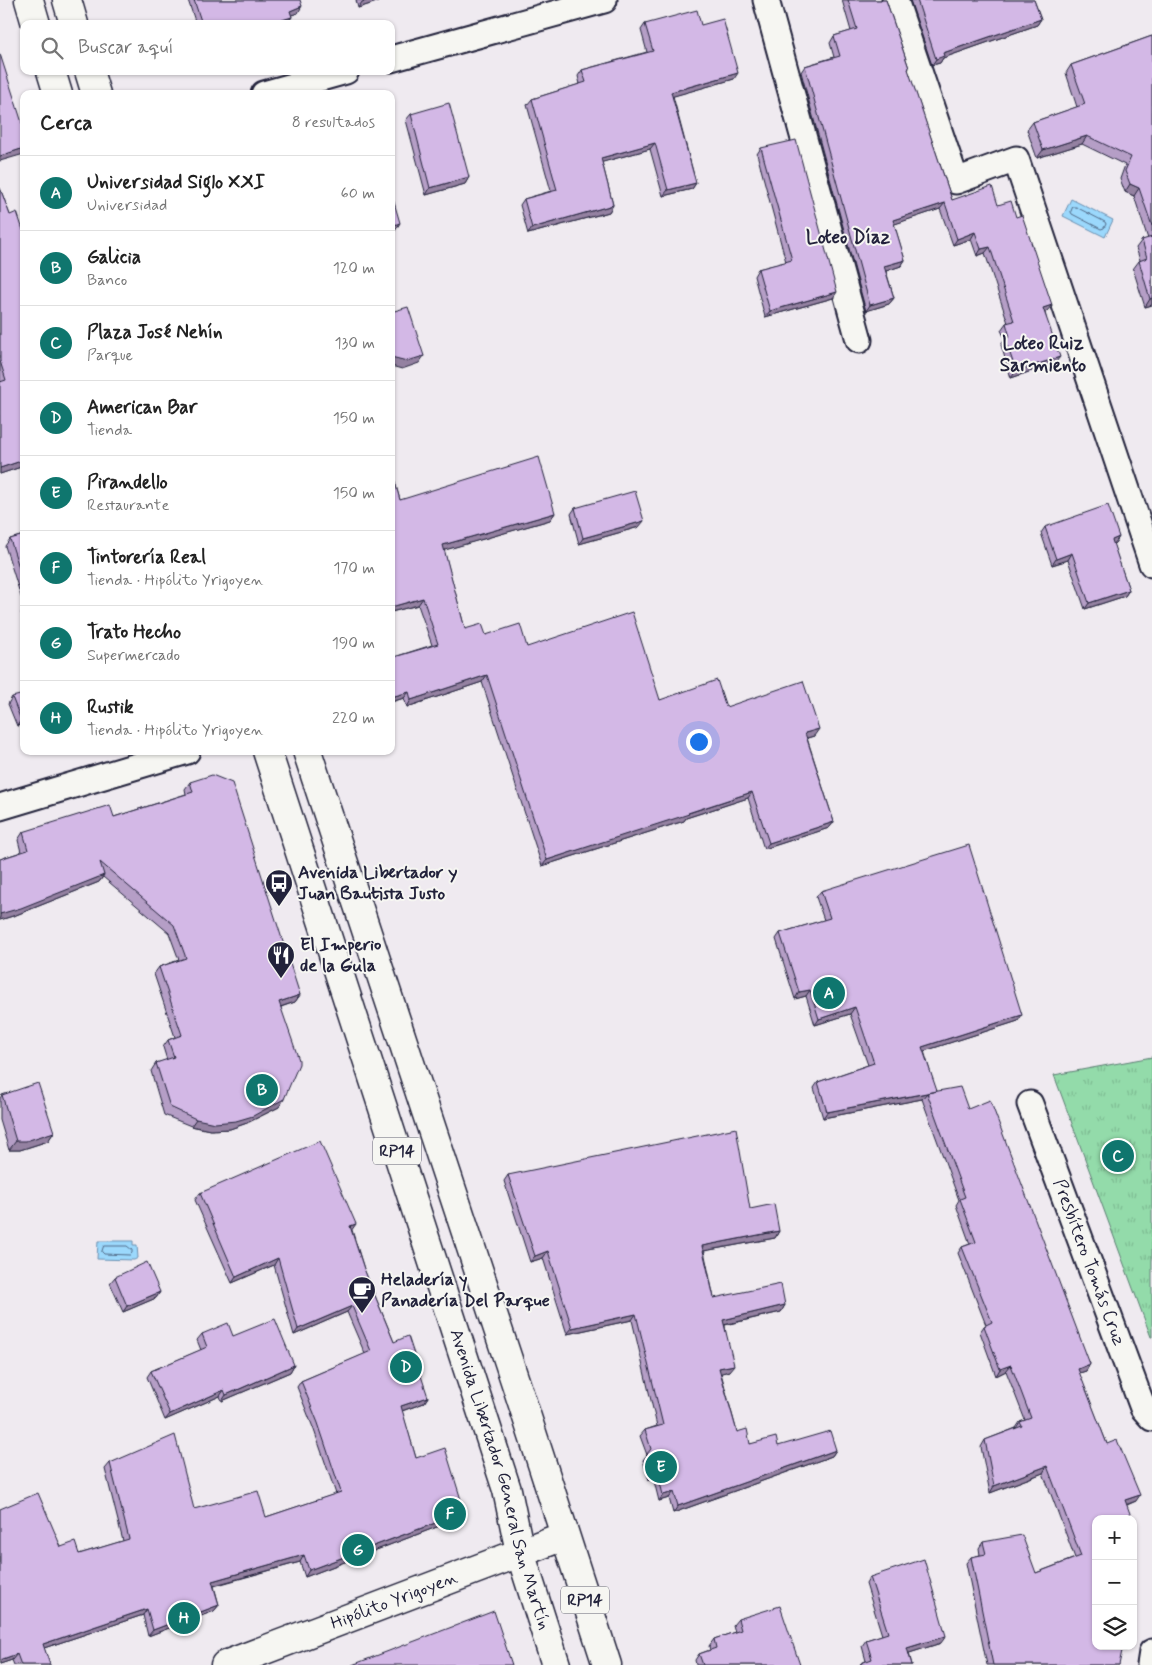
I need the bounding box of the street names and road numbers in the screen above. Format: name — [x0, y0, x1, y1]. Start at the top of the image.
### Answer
road number: RP14 — [373, 1138, 421, 1164]
street label: Presbítero Tomás Cruz — [1047, 1176, 1131, 1349]
street label: Avenida Libertador General San Martín — [444, 1326, 556, 1633]
street label: Hipólito Yrigoyen — [327, 1566, 461, 1636]
road number: RP14 — [561, 1586, 609, 1614]

